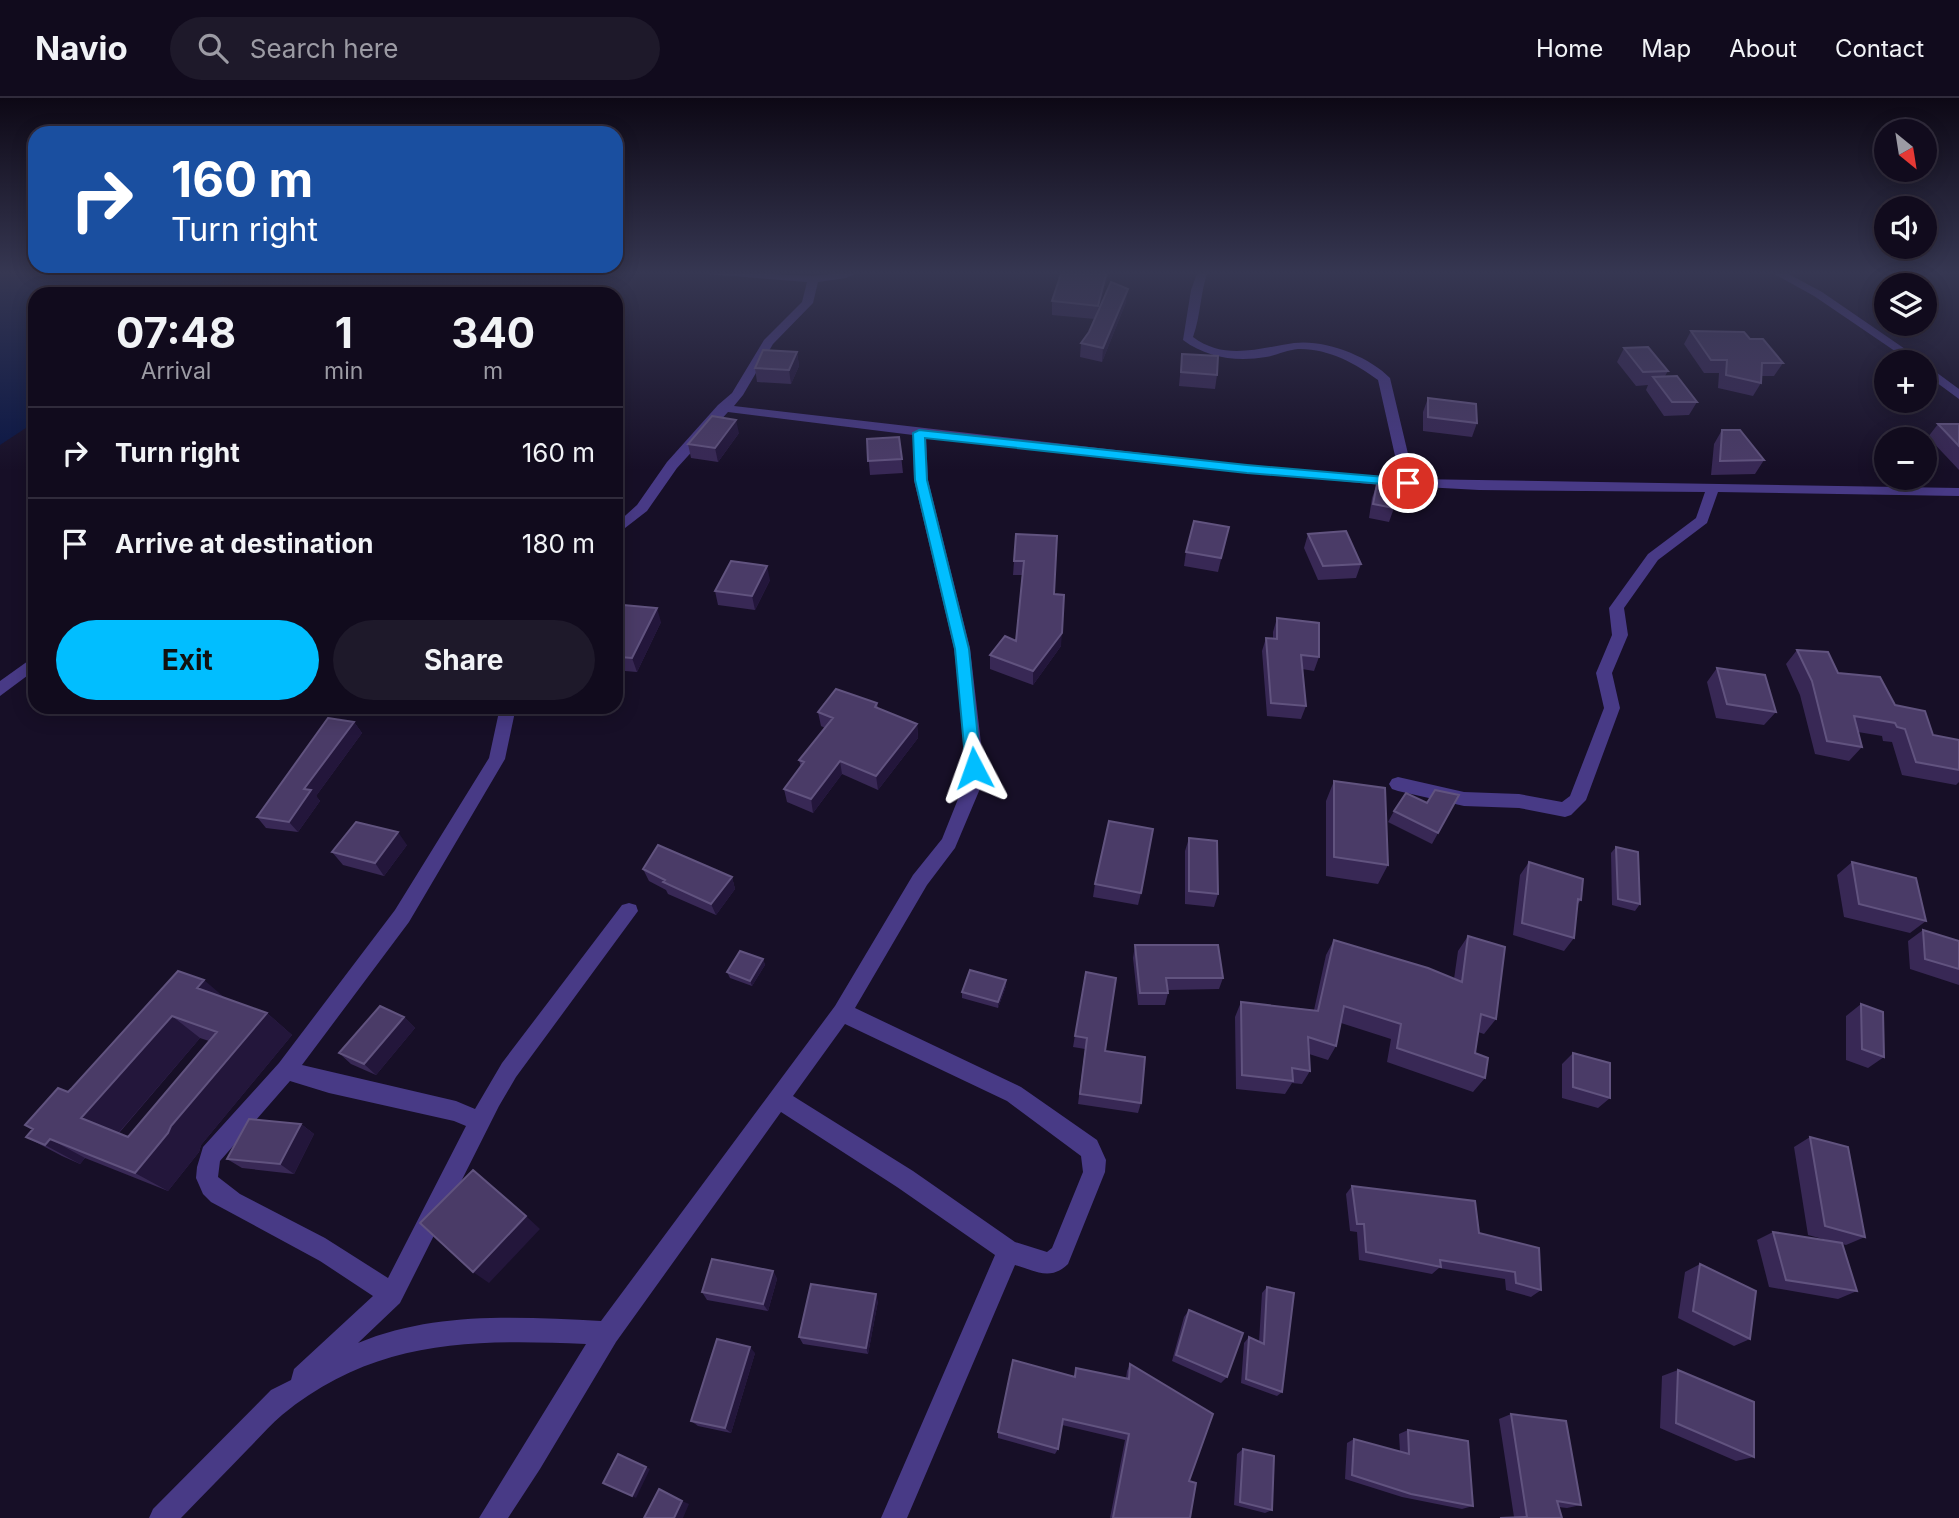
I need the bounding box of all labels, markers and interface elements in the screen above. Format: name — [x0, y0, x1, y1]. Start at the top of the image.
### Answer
search box — [170, 17, 660, 80]
text: Navio — [35, 28, 128, 68]
icon: search — [194, 29, 232, 67]
text: Search here — [250, 33, 398, 64]
text: Home — [1536, 34, 1603, 63]
text: Map — [1641, 34, 1691, 63]
text: About — [1729, 34, 1797, 63]
text: Contact — [1835, 34, 1924, 63]
north arrow — [1874, 119, 1937, 182]
map controls — [1874, 119, 1937, 490]
text: 160 m — [171, 150, 313, 209]
icon: right — [56, 154, 147, 245]
button: sound — [1874, 196, 1937, 259]
text: Turn right — [171, 210, 318, 249]
button: layers — [1874, 273, 1937, 336]
text: 07:48 — [116, 307, 236, 358]
text: 1 — [335, 307, 353, 358]
text: 340 — [451, 307, 535, 358]
button: + — [1874, 350, 1937, 413]
text: Arrival — [141, 357, 211, 385]
text: min — [324, 357, 363, 385]
text: m — [483, 357, 503, 385]
button: − — [1874, 427, 1937, 490]
icon: right — [56, 434, 94, 472]
text: Turn right — [115, 437, 240, 468]
text: 160 m — [522, 437, 595, 468]
pin — [1378, 453, 1438, 513]
icon: arrive — [1389, 464, 1427, 502]
icon: arrive — [56, 525, 94, 563]
text: Arrive at destination — [115, 528, 374, 559]
text: 180 m — [522, 528, 595, 559]
button: Exit — [56, 620, 319, 700]
button: Share — [333, 620, 595, 700]
position arrow — [937, 731, 1011, 805]

